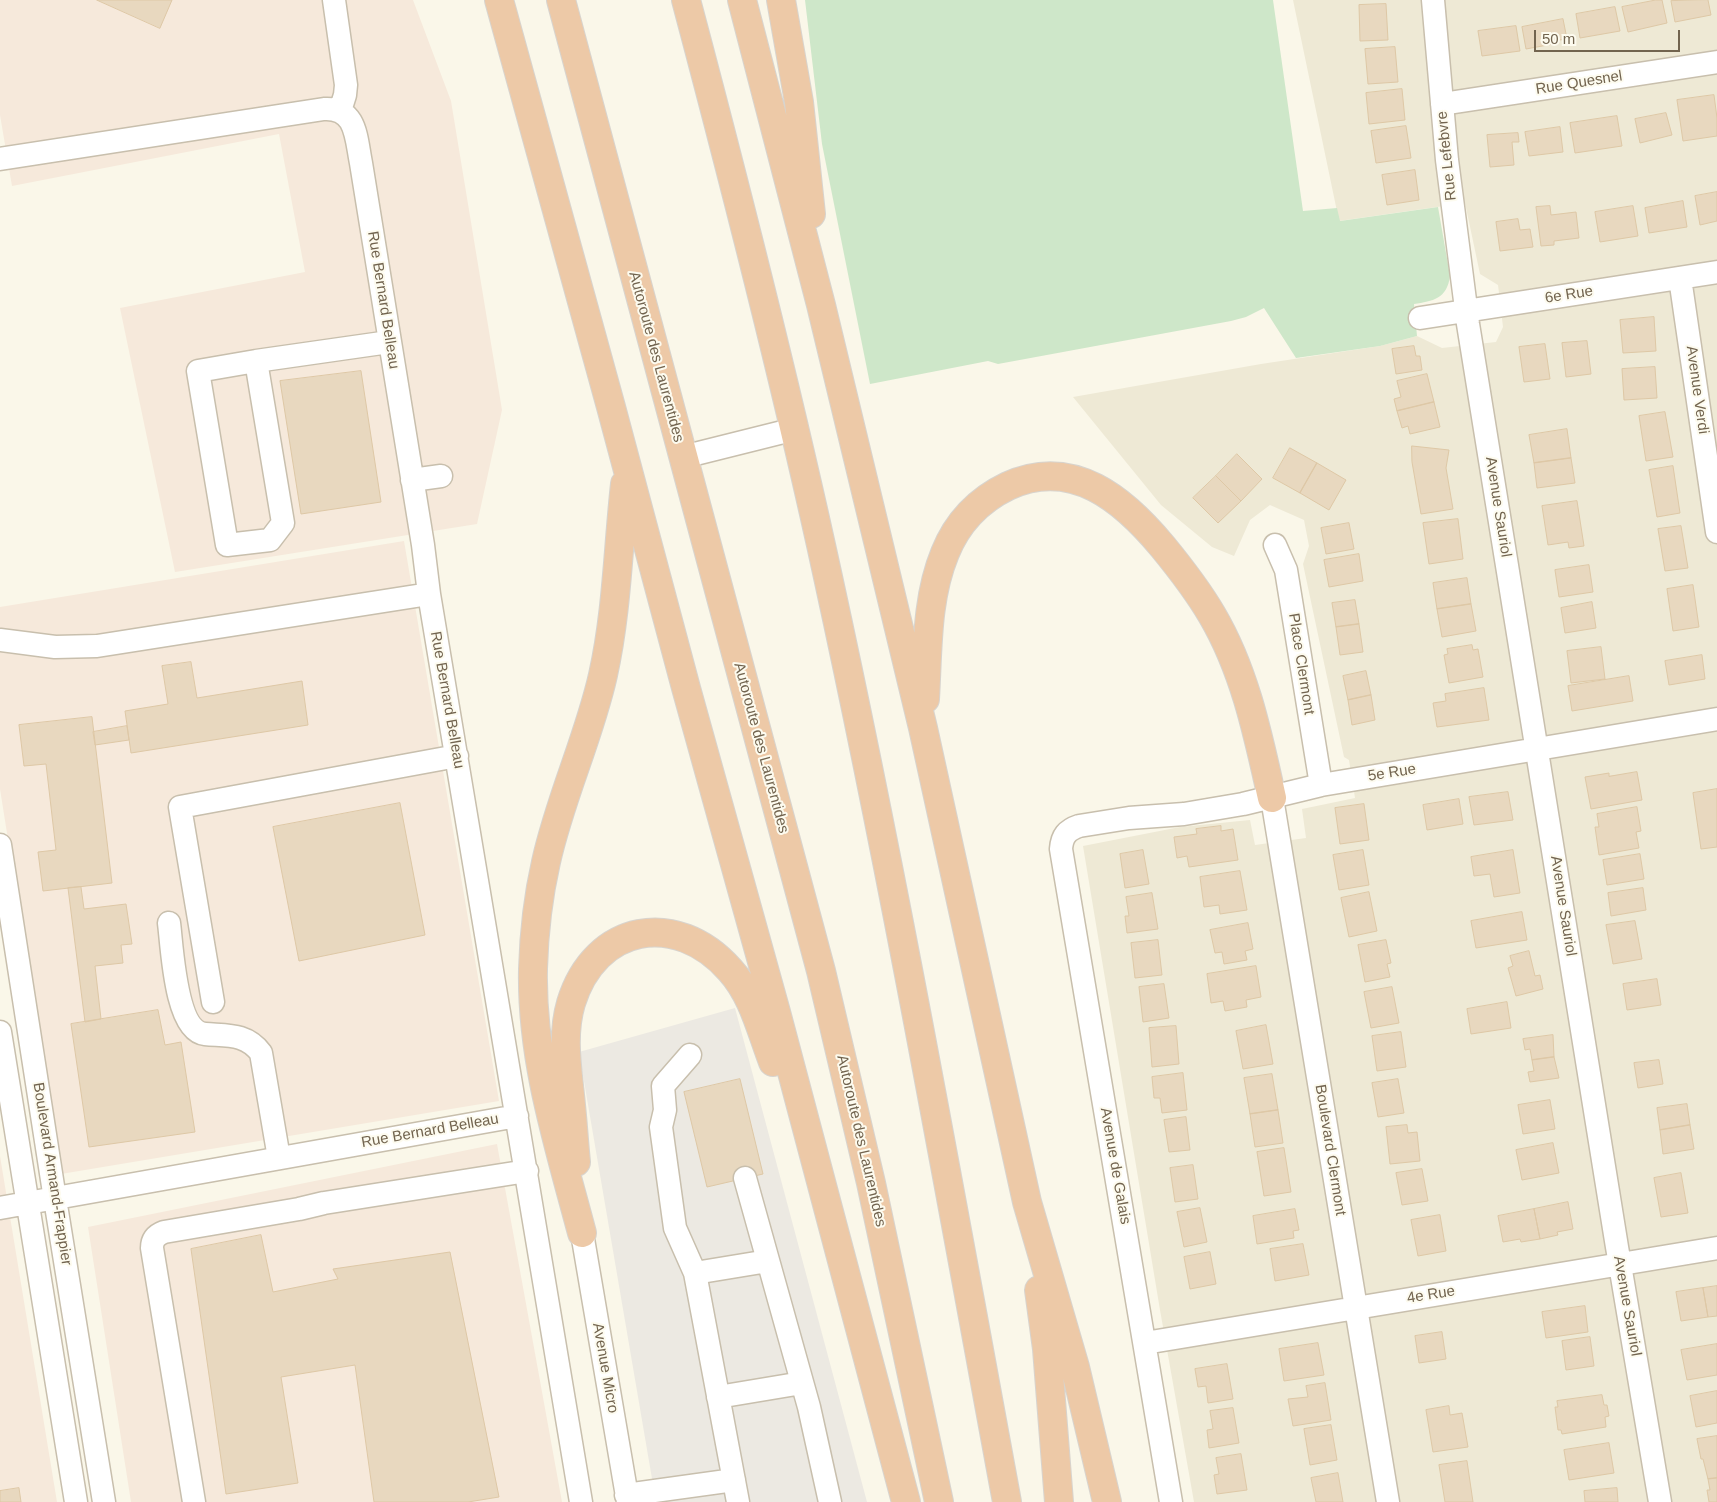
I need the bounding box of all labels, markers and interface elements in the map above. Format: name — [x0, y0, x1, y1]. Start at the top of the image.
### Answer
scale bar — [1537, 20, 1683, 52]
text: 50 m — [1542, 30, 1575, 47]
street label: Rue Quesnel — [1534, 67, 1624, 99]
street label: Rue Lefebvre — [1433, 110, 1461, 202]
street label: Rue Bernard Belleau — [363, 230, 403, 370]
street label: Autoroute des Laurentides — [625, 270, 687, 444]
street label: 6e Rue — [1544, 282, 1594, 308]
street label: Avenue Verdi — [1682, 345, 1712, 435]
street label: Avenue Sauriol — [1481, 455, 1515, 559]
street label: Place Clermont — [1284, 612, 1318, 716]
street label: Rue Bernard Belleau — [426, 630, 468, 770]
street label: Autoroute des Laurentides — [730, 661, 792, 835]
street label: 5e Rue — [1367, 760, 1417, 786]
street label: Avenue Sauriol — [1546, 854, 1580, 958]
street label: Autoroute des Laurentides — [832, 1053, 890, 1229]
street label: Boulevard Armand-Frappier — [29, 1081, 75, 1267]
street label: Boulevard Clermont — [1311, 1083, 1349, 1217]
street label: Avenue de Galais — [1096, 1106, 1134, 1226]
street label: Rue Bernard Belleau — [360, 1110, 500, 1152]
street label: Avenue Sauriol — [1609, 1254, 1645, 1358]
street label: 4e Rue — [1406, 1282, 1456, 1308]
street label: Avenue Micro — [588, 1321, 622, 1415]

